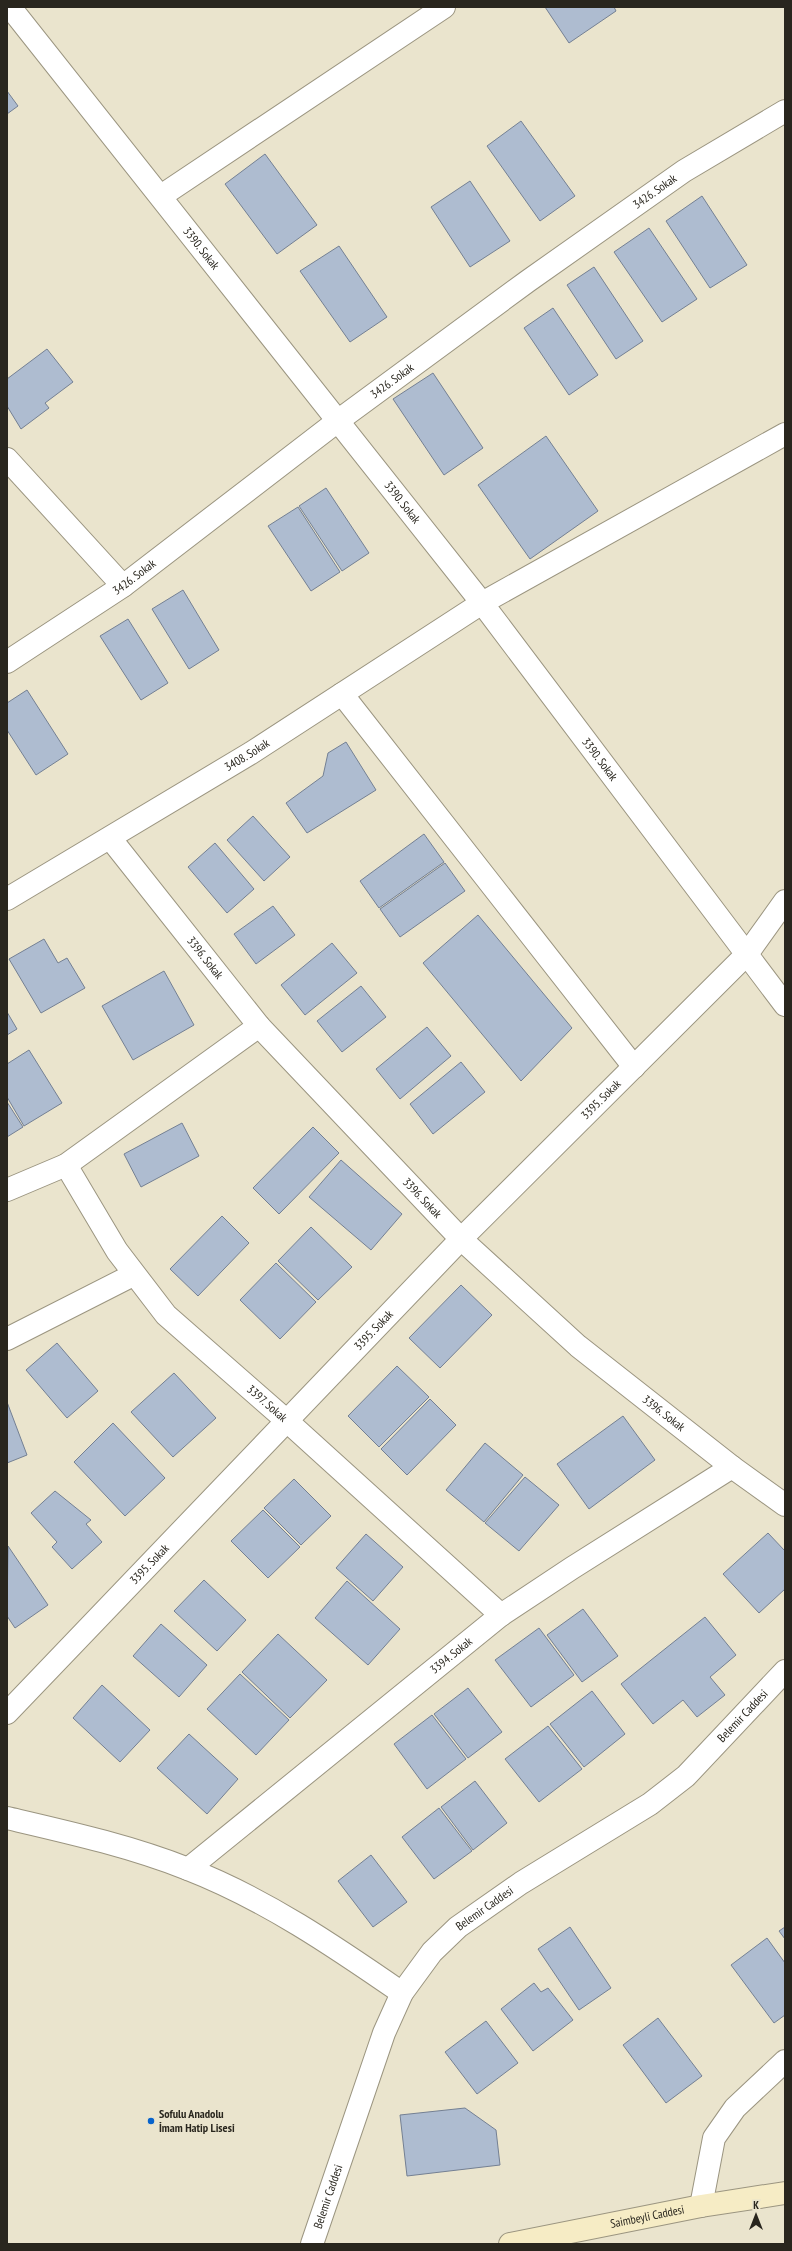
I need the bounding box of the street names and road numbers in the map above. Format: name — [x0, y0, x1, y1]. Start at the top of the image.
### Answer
street label: 3426. Sokak — [630, 170, 680, 212]
street label: 3390. Sokak — [180, 224, 223, 273]
street label: 3426. Sokak — [367, 359, 417, 401]
street label: 3390. Sokak — [381, 478, 424, 527]
street label: 3426. Sokak — [110, 555, 159, 598]
street label: 3408. Sokak — [222, 735, 272, 774]
street label: 3390. Sokak — [579, 735, 621, 784]
street label: 3396. Sokak — [184, 933, 227, 982]
street label: 3395. Sokak — [578, 1076, 624, 1122]
street label: 3396. Sokak — [400, 1174, 445, 1221]
street label: 3395. Sokak — [351, 1306, 396, 1353]
street label: 3397. Sokak — [244, 1381, 291, 1425]
street label: 3396. Sokak — [640, 1392, 689, 1435]
street label: 3395. Sokak — [126, 1540, 172, 1587]
street label: 3394. Sokak — [427, 1633, 475, 1677]
street label: Belemir Caddesi — [714, 1686, 771, 1745]
street label: Belemir Caddesi — [453, 1883, 516, 1933]
street label: Belemir Caddesi — [310, 2162, 346, 2231]
street label: Saimbeyli Caddesi — [609, 2202, 685, 2231]

